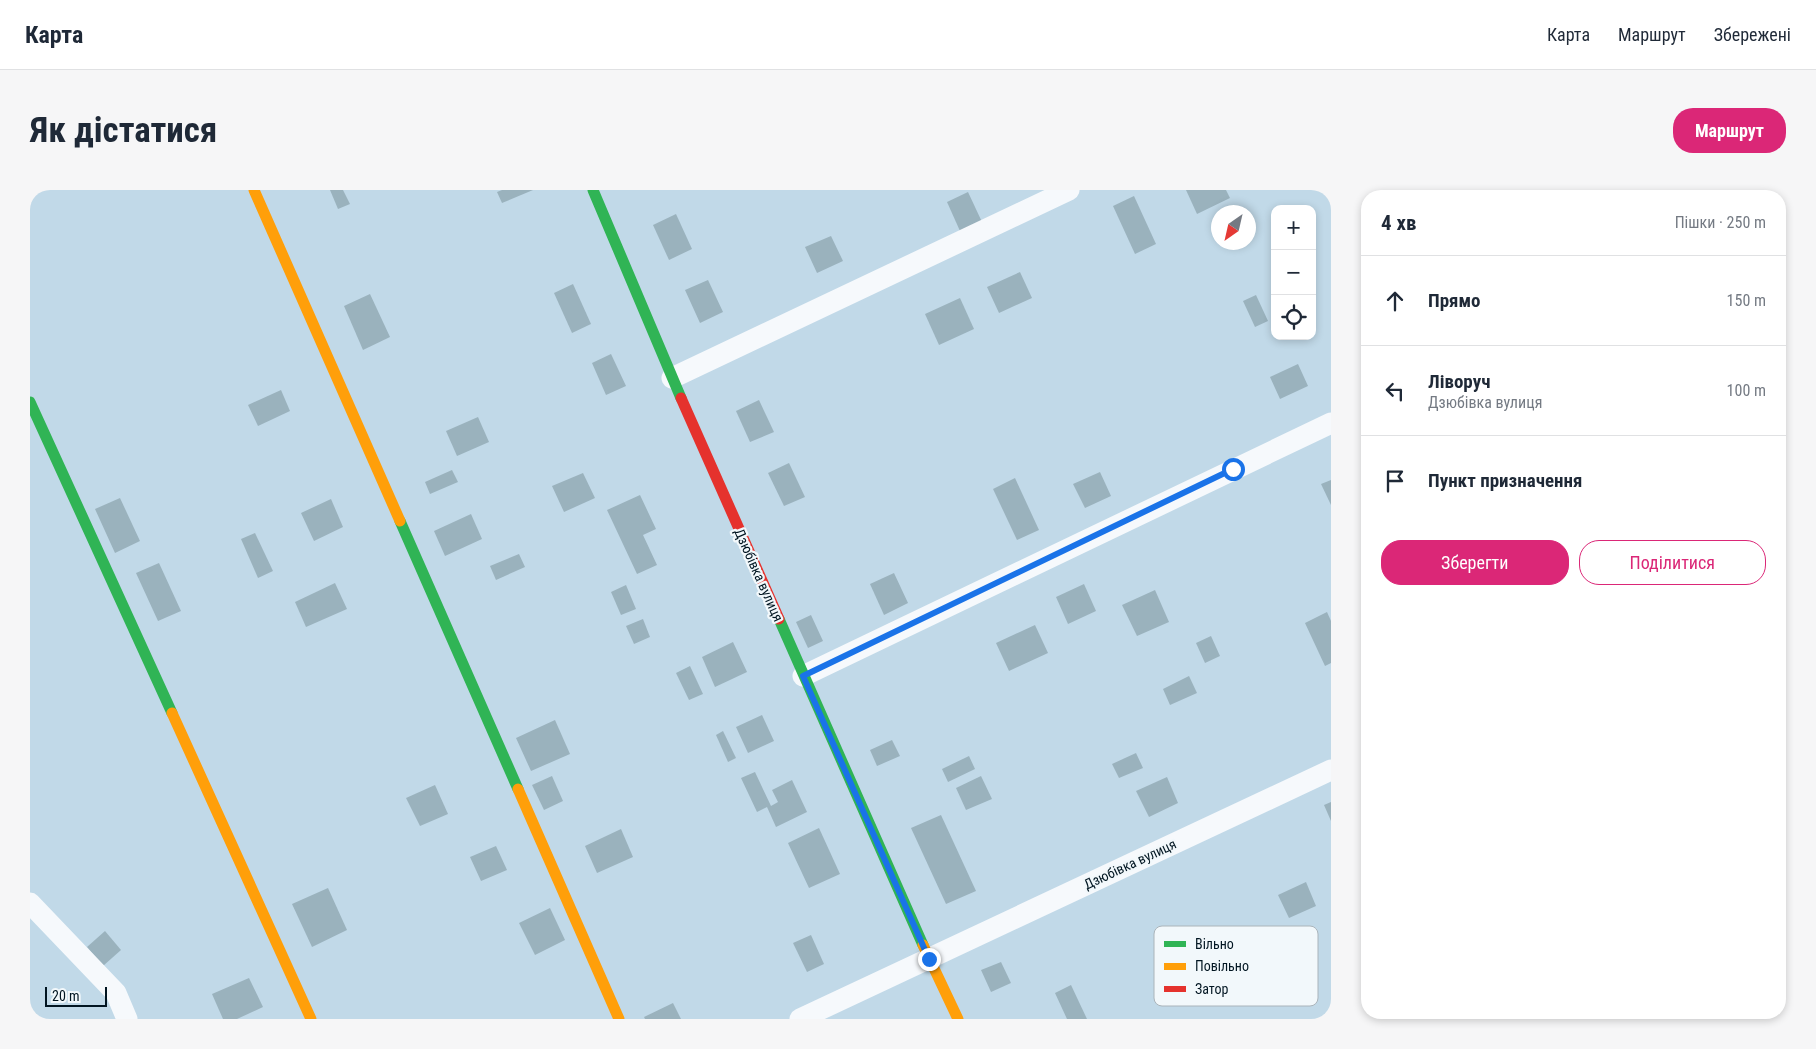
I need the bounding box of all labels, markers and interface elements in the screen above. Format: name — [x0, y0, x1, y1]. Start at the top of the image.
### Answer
text: Карта — [25, 21, 83, 49]
text: Карта — [1547, 24, 1590, 45]
text: Маршрут — [1618, 24, 1686, 45]
text: Збережені — [1714, 24, 1791, 45]
button: Маршрут — [1673, 108, 1786, 153]
text: Як дістатися — [30, 110, 217, 151]
north arrow — [1211, 205, 1256, 250]
map controls — [1271, 205, 1316, 340]
button: + — [1271, 205, 1316, 250]
text: 4 хв — [1381, 211, 1416, 235]
text: Пішки · 250 m — [1675, 213, 1766, 232]
button: − — [1271, 250, 1316, 295]
icon: ahead — [1381, 287, 1409, 315]
text: Прямо — [1428, 289, 1481, 312]
text: 150 m — [1727, 291, 1766, 310]
button: locate — [1271, 295, 1316, 340]
text: Ліворуч — [1428, 370, 1490, 393]
icon: left — [1381, 377, 1409, 405]
text: 100 m — [1727, 381, 1766, 400]
text: Дзюбівка вулиця — [1428, 393, 1542, 412]
route start — [1222, 458, 1245, 481]
icon: arrive — [1381, 467, 1409, 495]
text: Пункт призначення — [1428, 469, 1582, 492]
street label: Дзюбівка вулиця — [731, 526, 787, 624]
button: Зберегти — [1381, 540, 1569, 585]
button: Поділитися — [1579, 540, 1766, 585]
street label: Дзюбівка вулиця — [1081, 836, 1179, 892]
legend — [1154, 926, 1318, 1006]
text: Вільно — [1195, 936, 1234, 952]
route end — [918, 948, 941, 971]
text: Повільно — [1195, 958, 1249, 974]
text: Затор — [1195, 981, 1229, 997]
scale bar — [45, 984, 108, 1007]
text: 20 m — [52, 988, 80, 1004]

